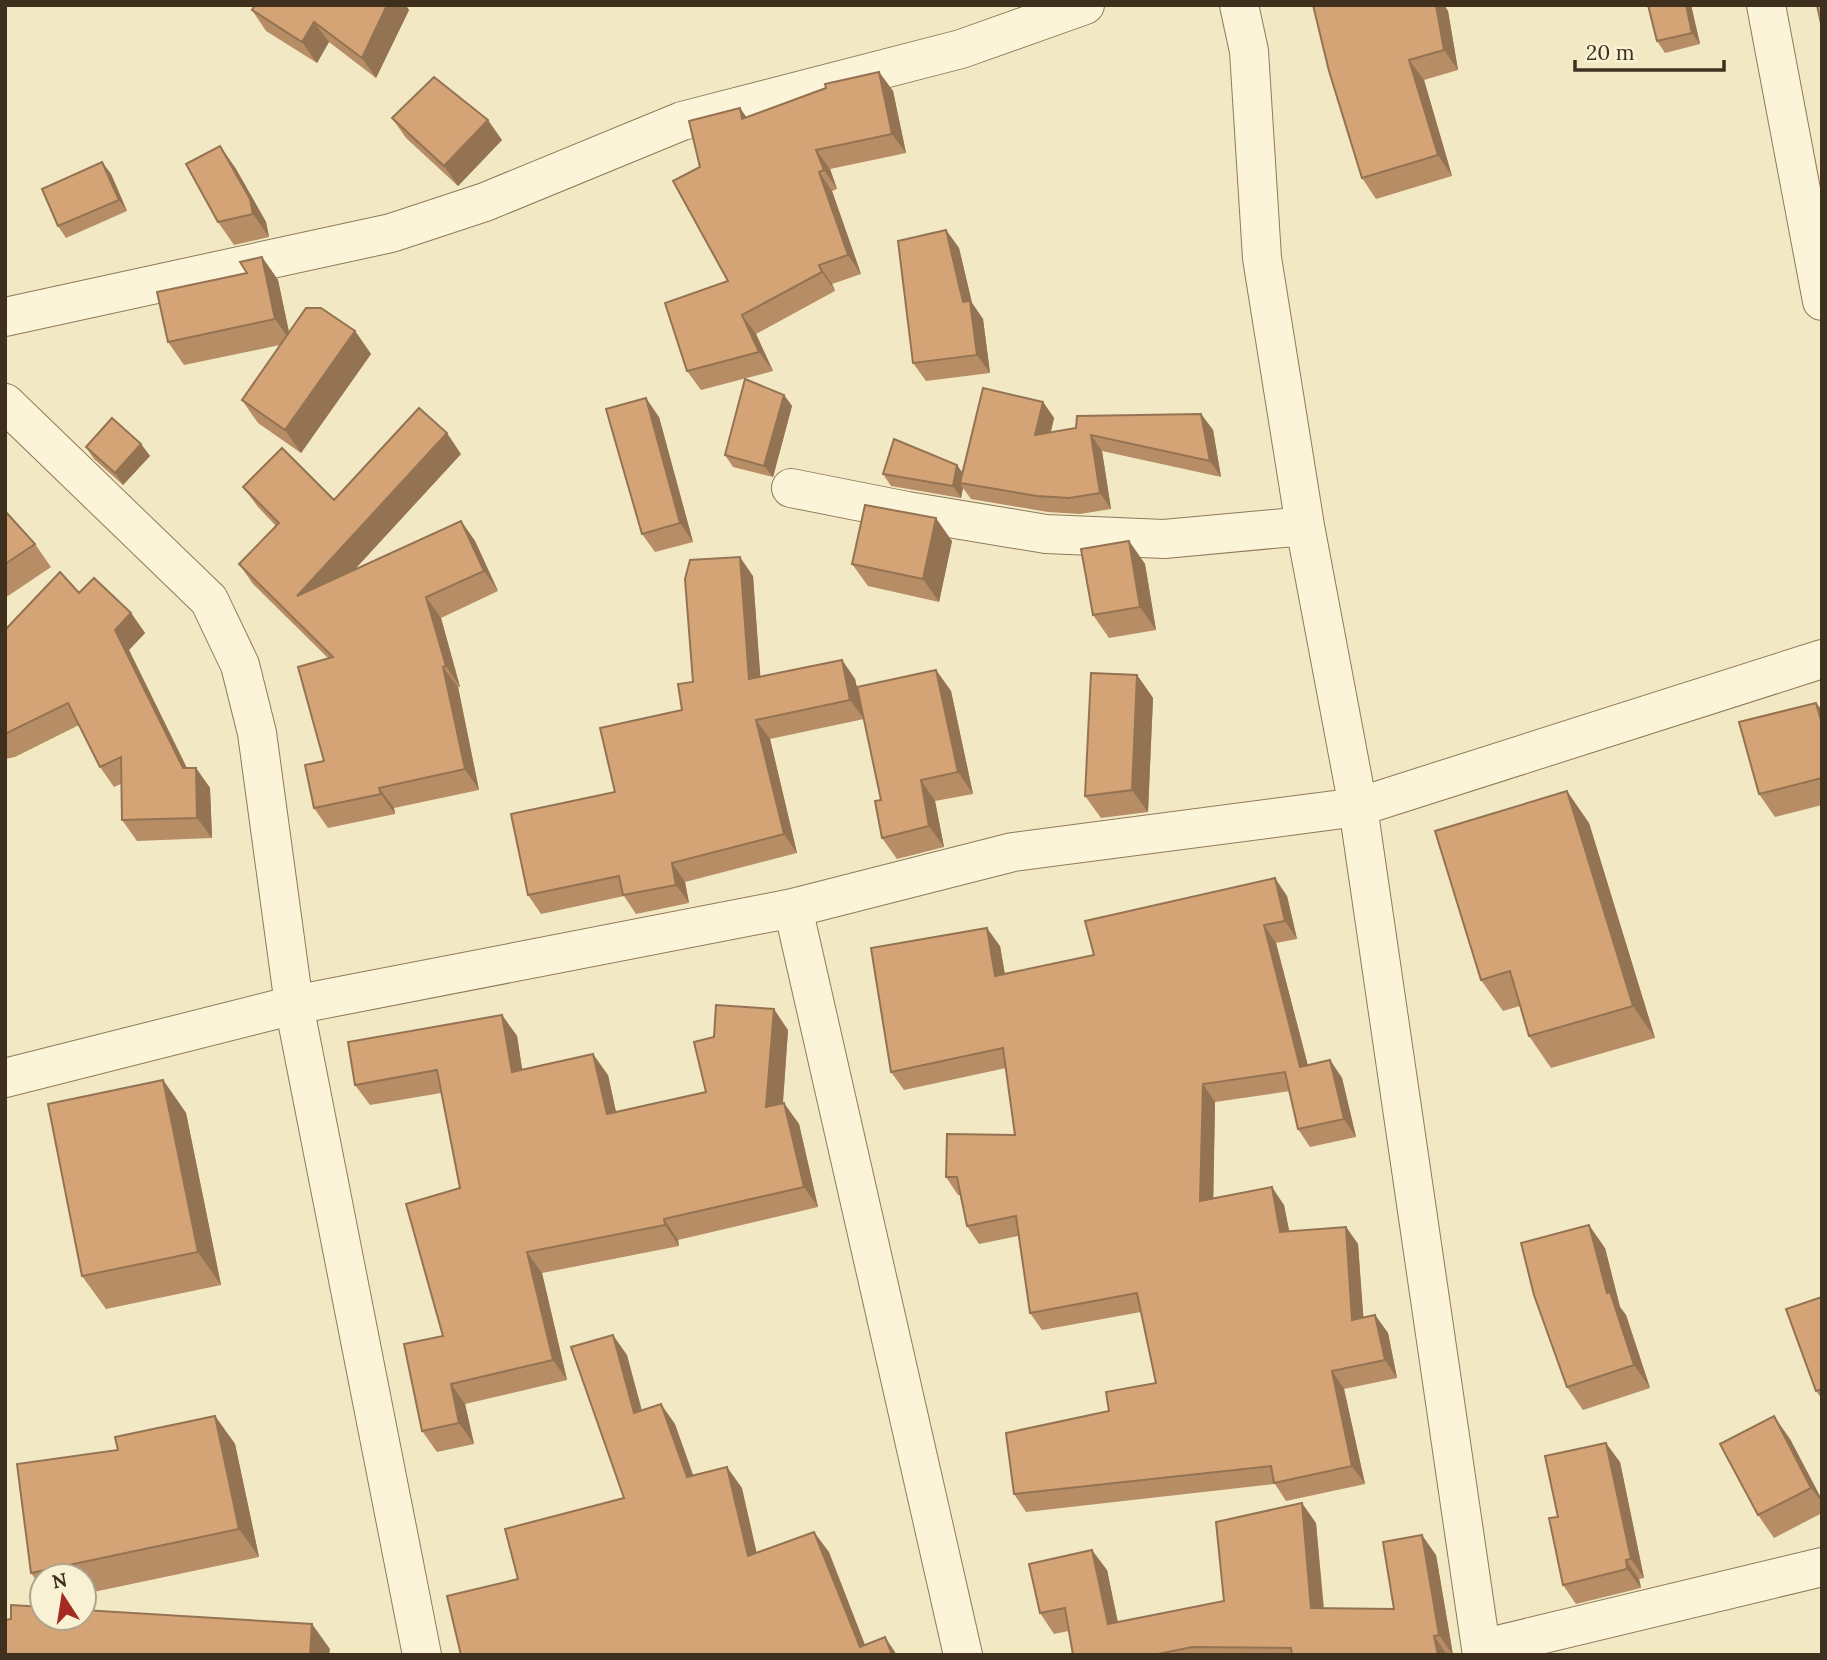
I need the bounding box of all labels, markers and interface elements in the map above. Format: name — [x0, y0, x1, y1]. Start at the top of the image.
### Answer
scale bar — [1575, 28, 1724, 72]
text: 20 m — [1586, 39, 1635, 66]
north arrow — [28, 1562, 98, 1632]
text: N — [50, 1567, 69, 1594]

